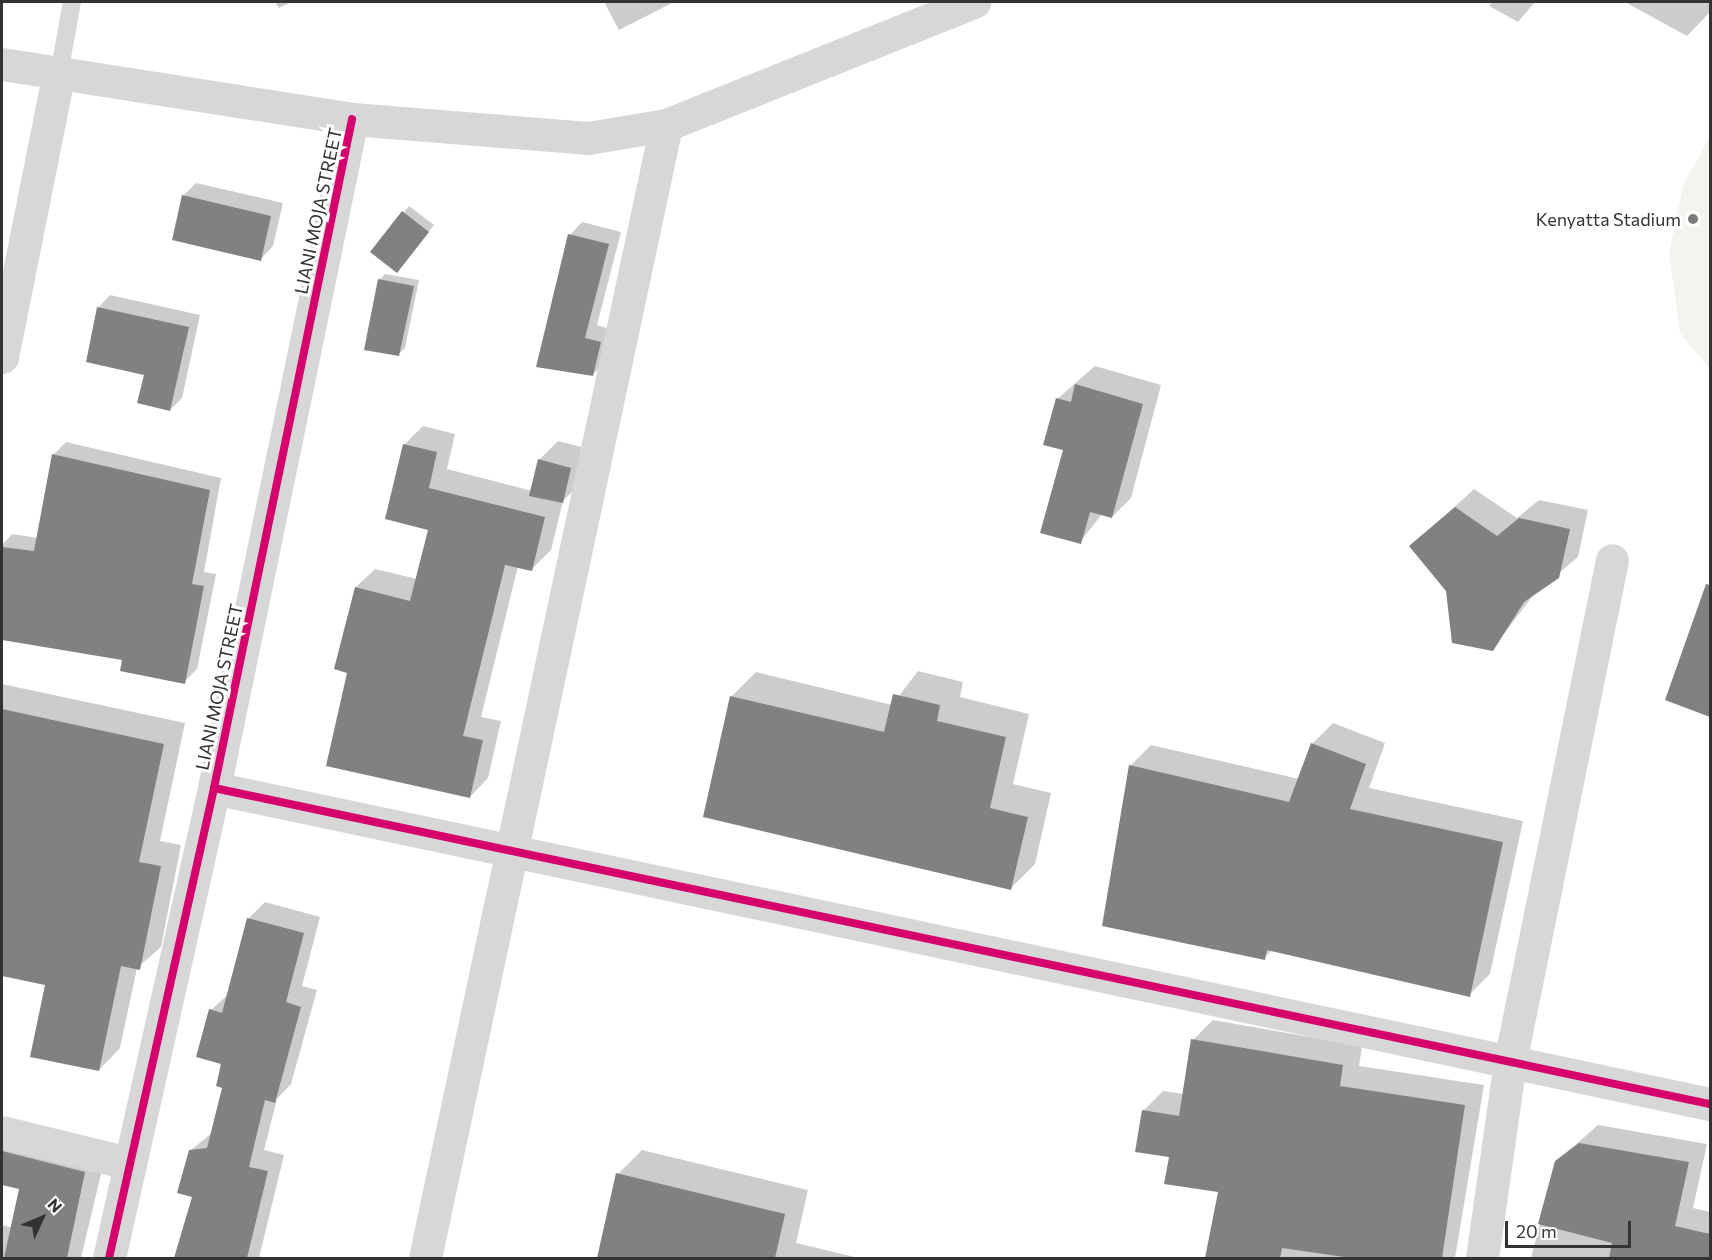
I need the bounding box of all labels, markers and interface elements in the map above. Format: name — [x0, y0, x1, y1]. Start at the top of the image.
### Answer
street label: LIANI MOJA STREET — [290, 126, 346, 296]
place label: Kenyatta Stadium — [1536, 208, 1681, 230]
marker: Kenyatta Stadium — [1686, 212, 1700, 226]
street label: LIANI MOJA STREET — [191, 602, 247, 772]
north arrow — [12, 1188, 72, 1248]
text: N — [44, 1194, 66, 1216]
scale bar — [1508, 1209, 1634, 1247]
text: 20 m — [1516, 1220, 1557, 1242]

